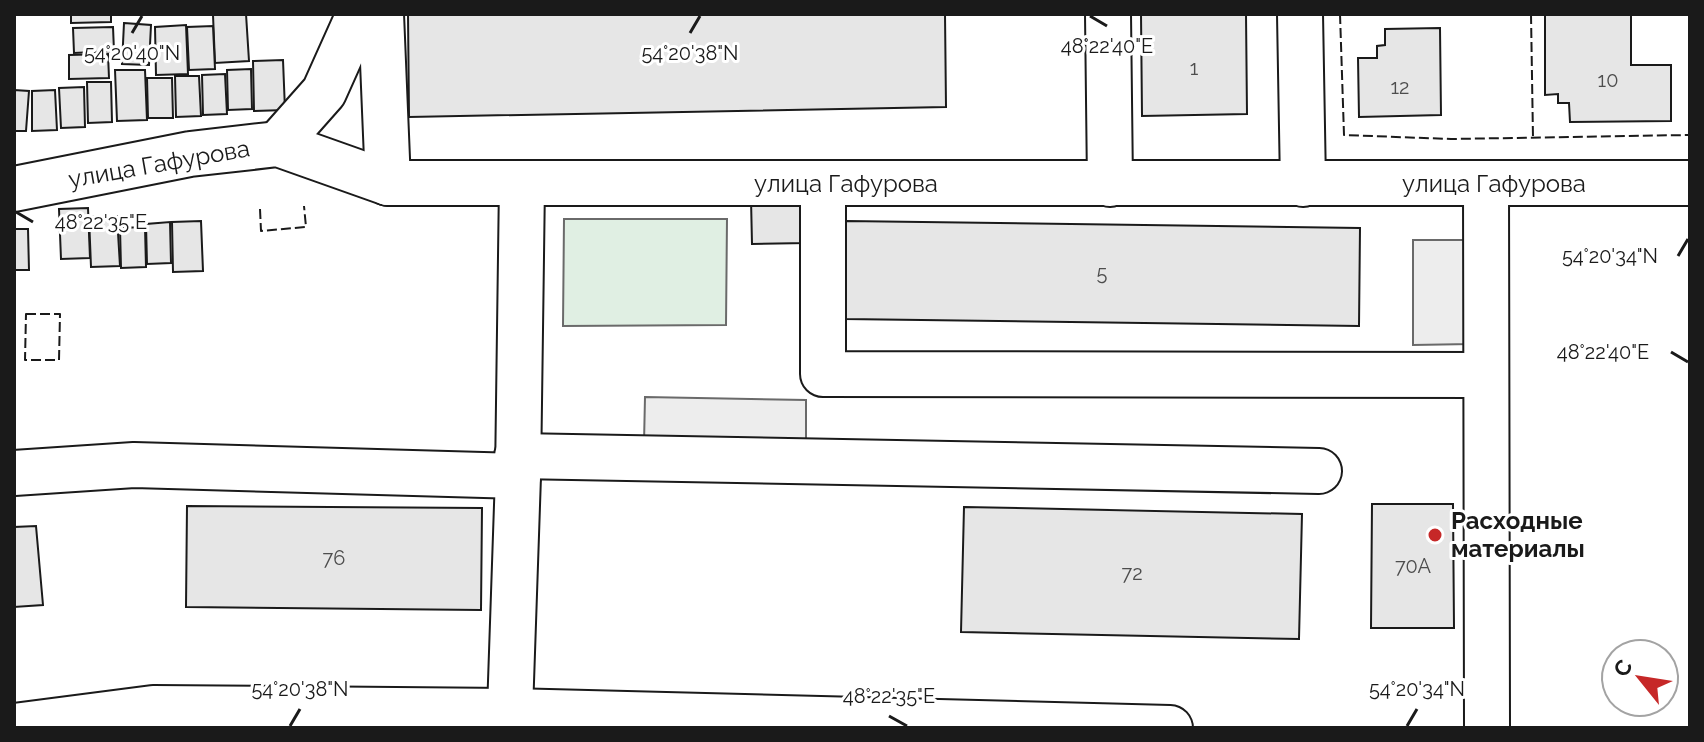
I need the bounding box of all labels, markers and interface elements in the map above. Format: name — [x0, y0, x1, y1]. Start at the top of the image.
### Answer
text: 48°22'40"E — [1061, 34, 1153, 58]
text: 54°20'40"N — [84, 41, 180, 65]
text: 54°20'38"N — [641, 41, 739, 65]
house number: 1 — [1190, 56, 1199, 80]
house number: 10 — [1598, 68, 1618, 92]
house number: 12 — [1391, 75, 1409, 99]
street label: улица Гафурова — [66, 133, 252, 194]
street label: улица Гафурова — [754, 169, 938, 198]
street label: улица Гафурова — [1402, 169, 1586, 198]
text: 48°22'35"E — [55, 210, 147, 234]
text: 54°20'34"N — [1562, 244, 1658, 268]
house number: 5 — [1097, 261, 1108, 285]
text: 48°22'40"E — [1557, 340, 1649, 364]
place label: Расходные материалы — [1451, 506, 1585, 563]
marker: Расходные материалы — [1426, 526, 1444, 544]
house number: 76 — [323, 546, 345, 570]
house number: 70А — [1395, 554, 1431, 578]
house number: 72 — [1121, 561, 1143, 585]
north arrow — [1600, 638, 1680, 718]
text: С — [1608, 655, 1638, 681]
text: 54°20'38"N — [251, 677, 349, 701]
text: 54°20'34"N — [1369, 677, 1465, 701]
text: 48°22'35"E — [843, 684, 935, 708]

